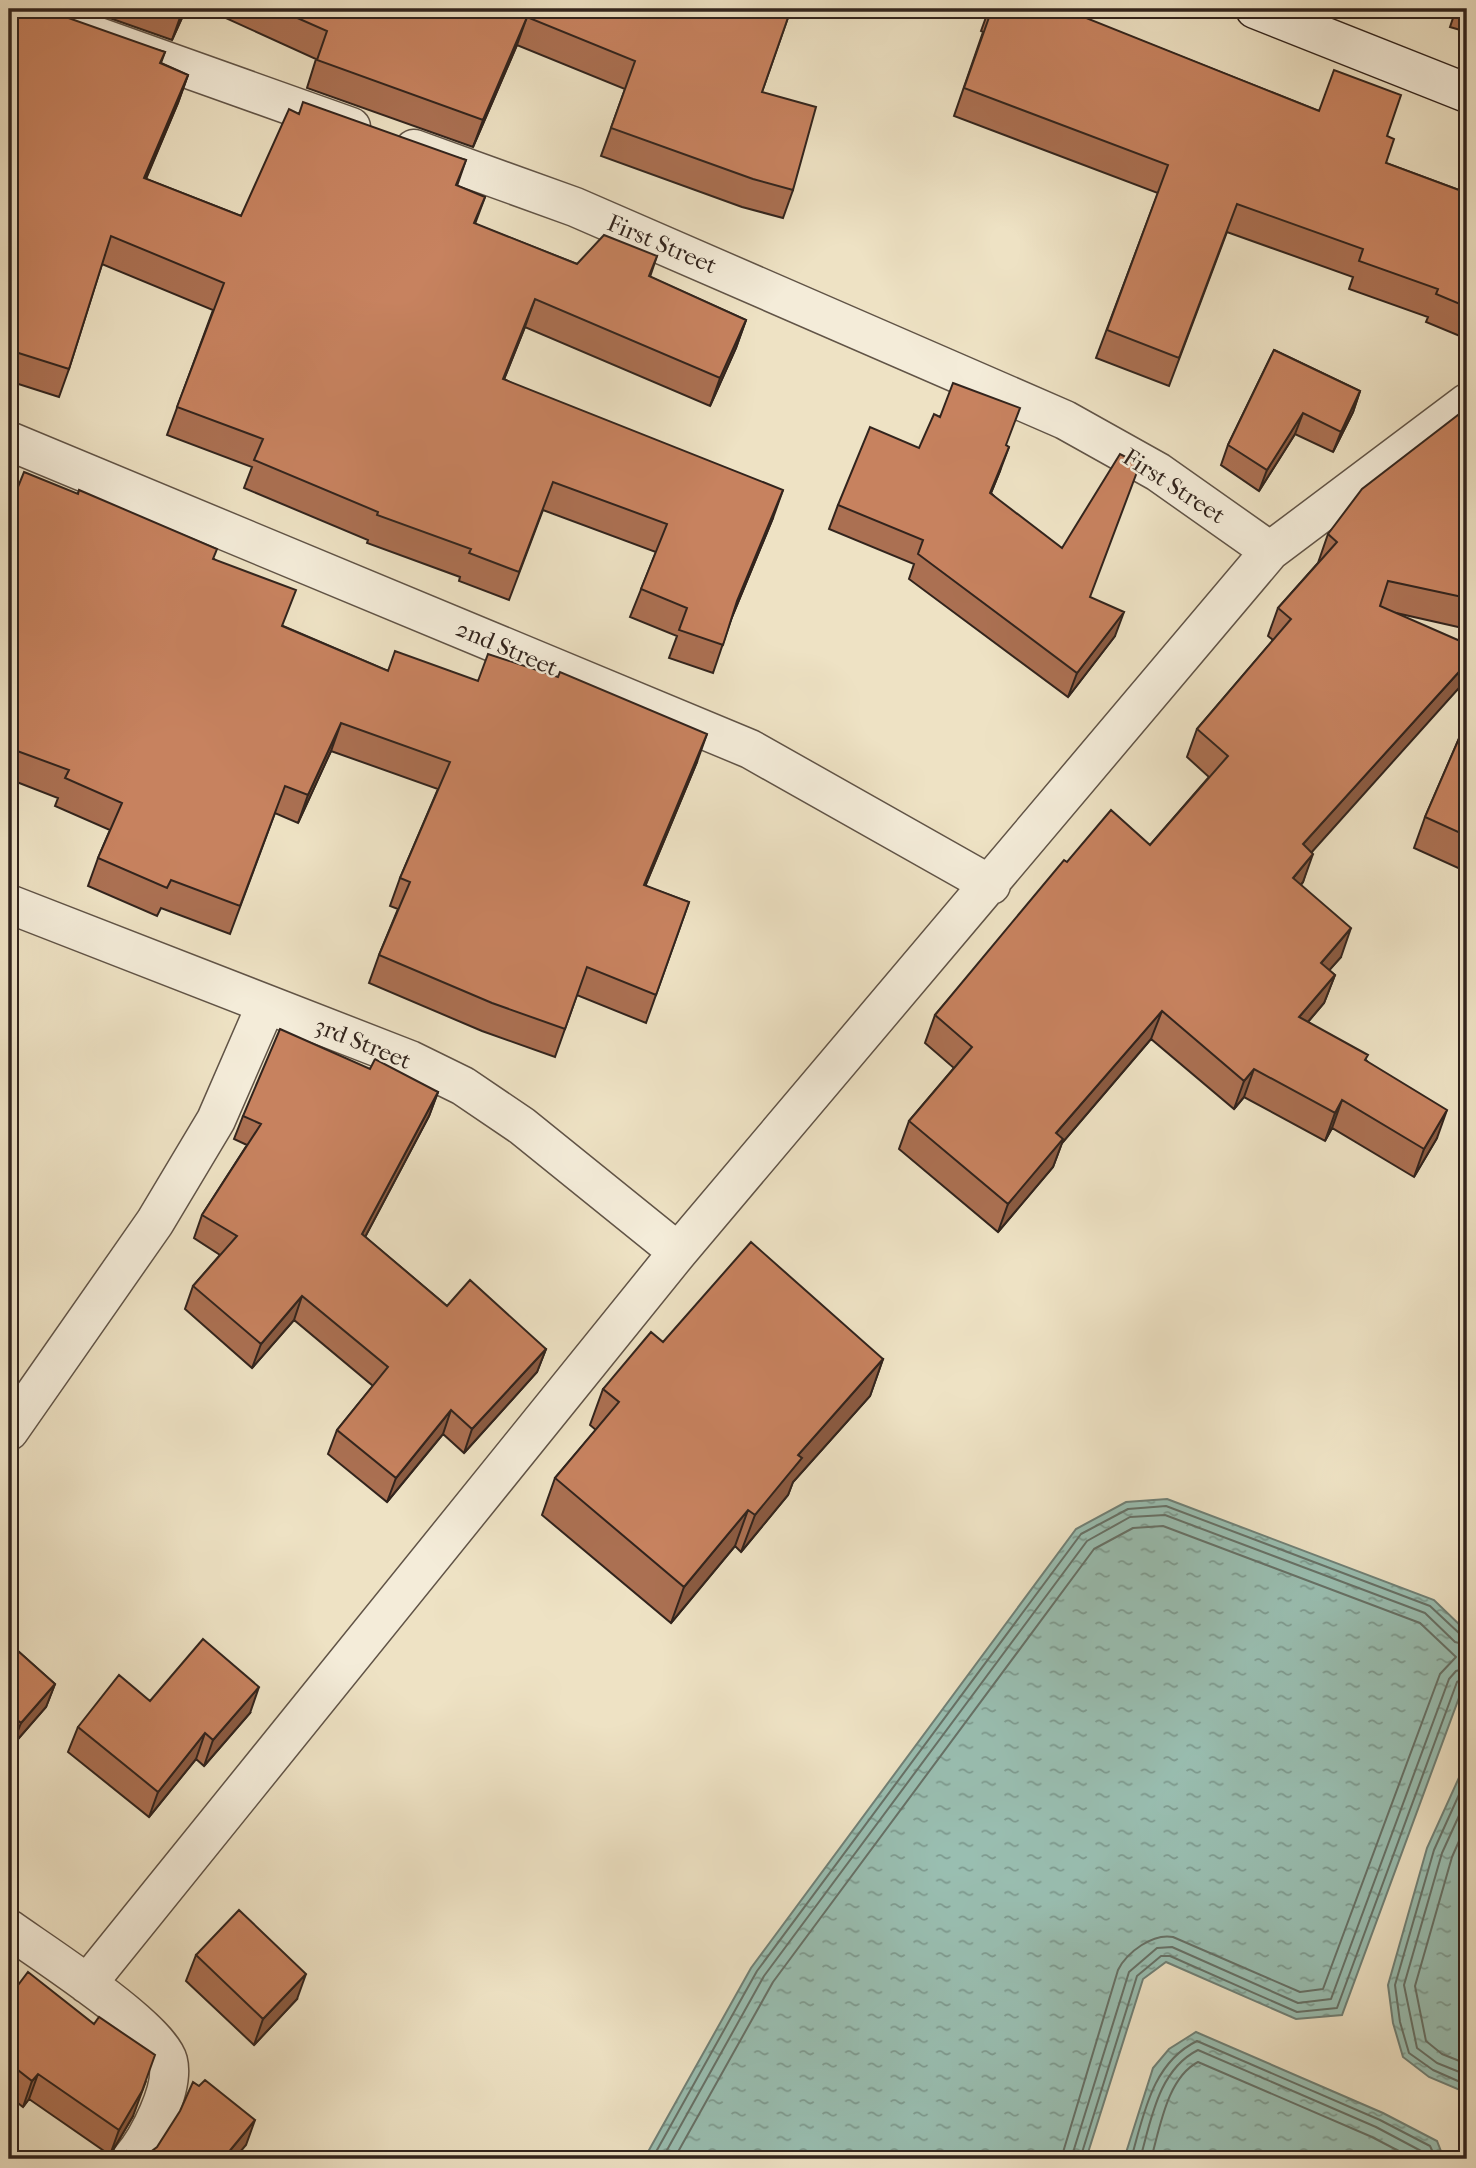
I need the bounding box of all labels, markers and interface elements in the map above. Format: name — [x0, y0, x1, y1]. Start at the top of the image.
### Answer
street label: First Street — [603, 208, 721, 280]
street label: First Street — [1118, 443, 1231, 530]
street label: 2nd Street — [452, 614, 562, 682]
street label: 3rd Street — [311, 1011, 416, 1075]

